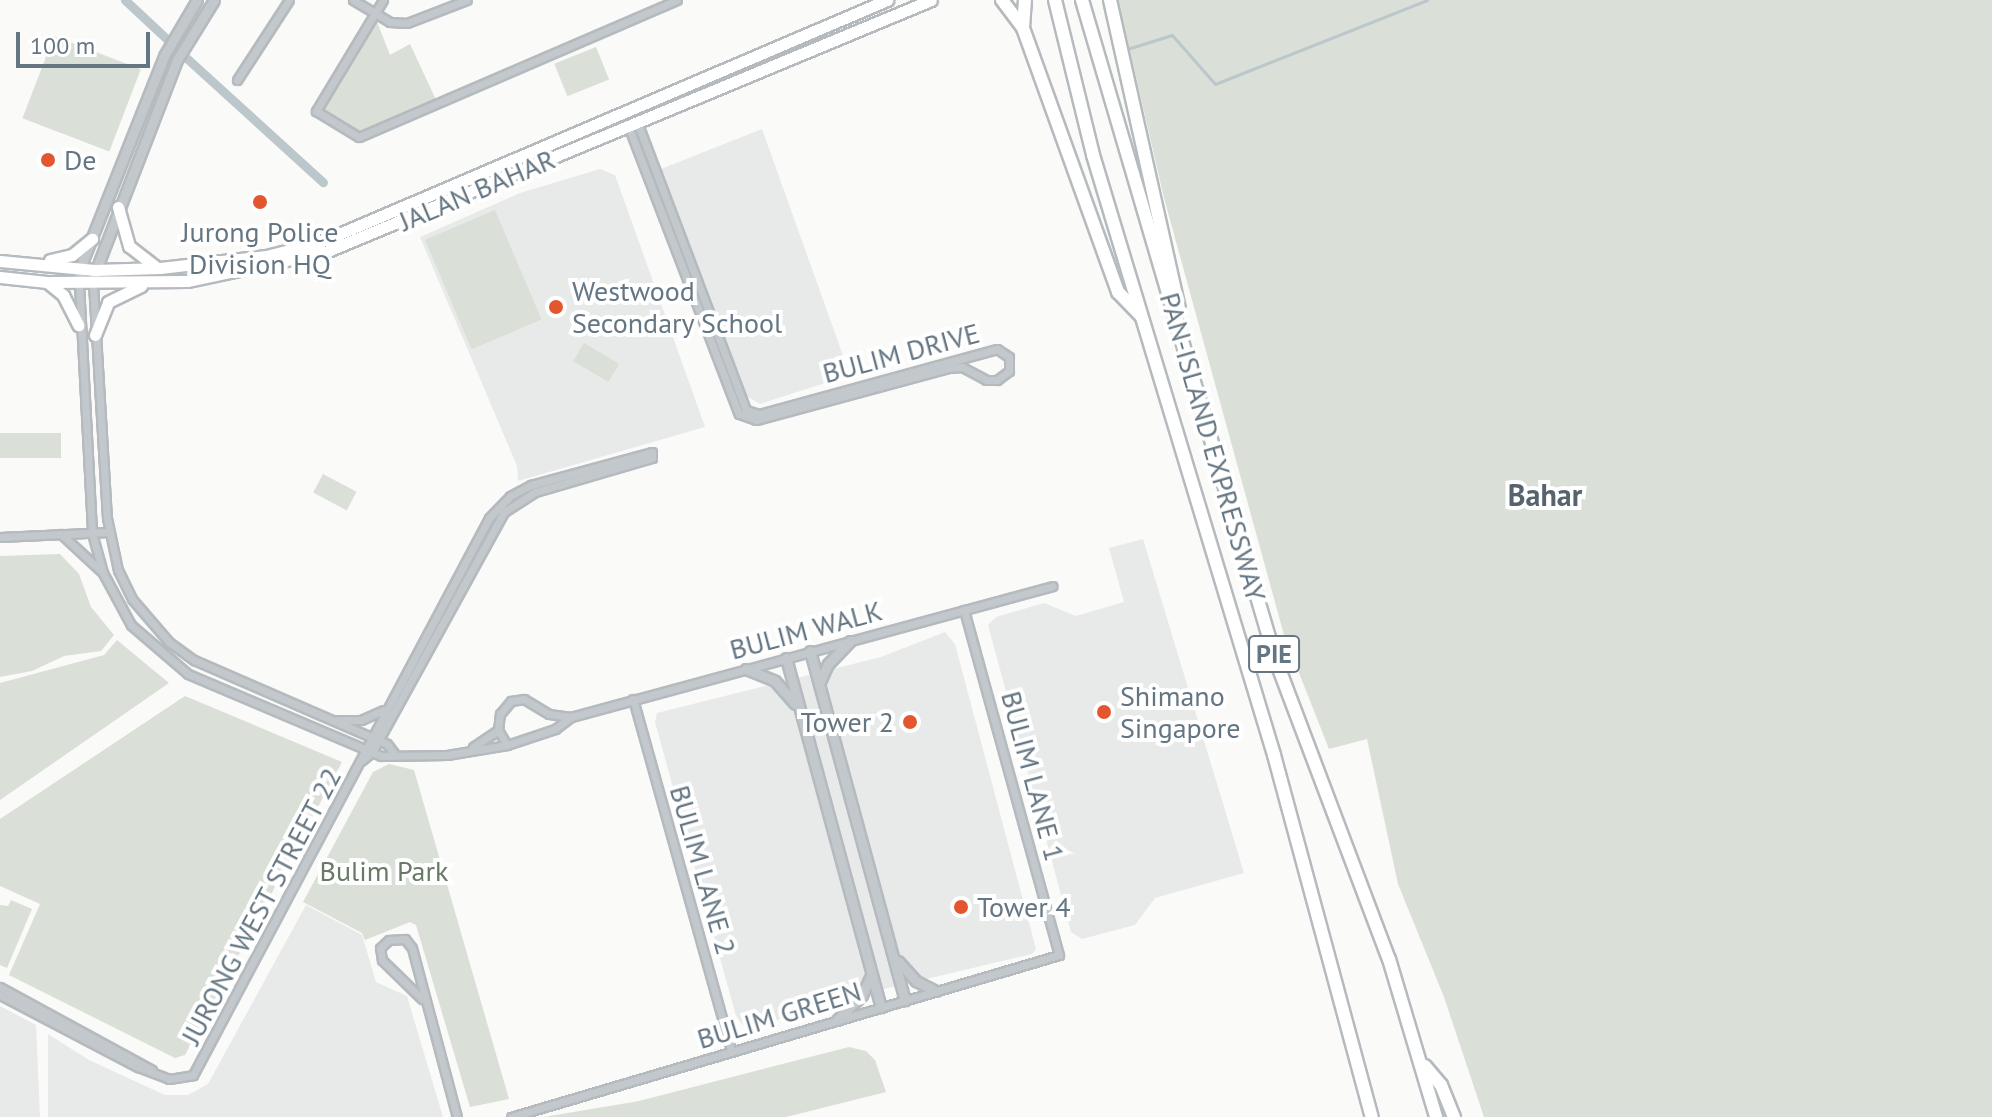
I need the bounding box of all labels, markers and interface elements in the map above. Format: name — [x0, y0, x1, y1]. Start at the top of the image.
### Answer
scale bar — [20, 16, 154, 66]
text: 100 m — [30, 30, 95, 61]
street label: JALAN BAHAR — [394, 142, 560, 238]
place label: De — [64, 143, 97, 177]
marker: De — [39, 151, 57, 169]
marker: Jurong Police Division HQ — [251, 193, 269, 211]
place label: Jurong Police Division HQ — [181, 215, 339, 281]
place label: Westwood Secondary School — [572, 274, 783, 340]
street label: PAN-ISLAND EXPRESSWAY — [1153, 289, 1273, 605]
marker: Westwood Secondary School — [547, 298, 565, 316]
street label: BULIM DRIVE — [819, 316, 983, 390]
district label: Bahar — [1508, 477, 1582, 513]
street label: BULIM WALK — [726, 593, 886, 667]
road number: PIE — [1248, 632, 1300, 676]
place label: Shimano Singapore — [1120, 679, 1241, 745]
street label: BULIM LANE 1 — [994, 687, 1072, 865]
marker: Shimano Singapore — [1095, 703, 1113, 721]
place label: Tower 2 — [801, 705, 894, 739]
marker: Tower 2 — [901, 713, 919, 731]
street label: JURONG WEST STREET 22 — [173, 761, 349, 1051]
street label: BULIM LANE 2 — [663, 782, 743, 958]
park label: Bulim Park — [320, 854, 448, 888]
place label: Tower 4 — [977, 890, 1070, 924]
marker: Tower 4 — [952, 898, 970, 916]
street label: BULIM GREEN — [693, 974, 865, 1056]

